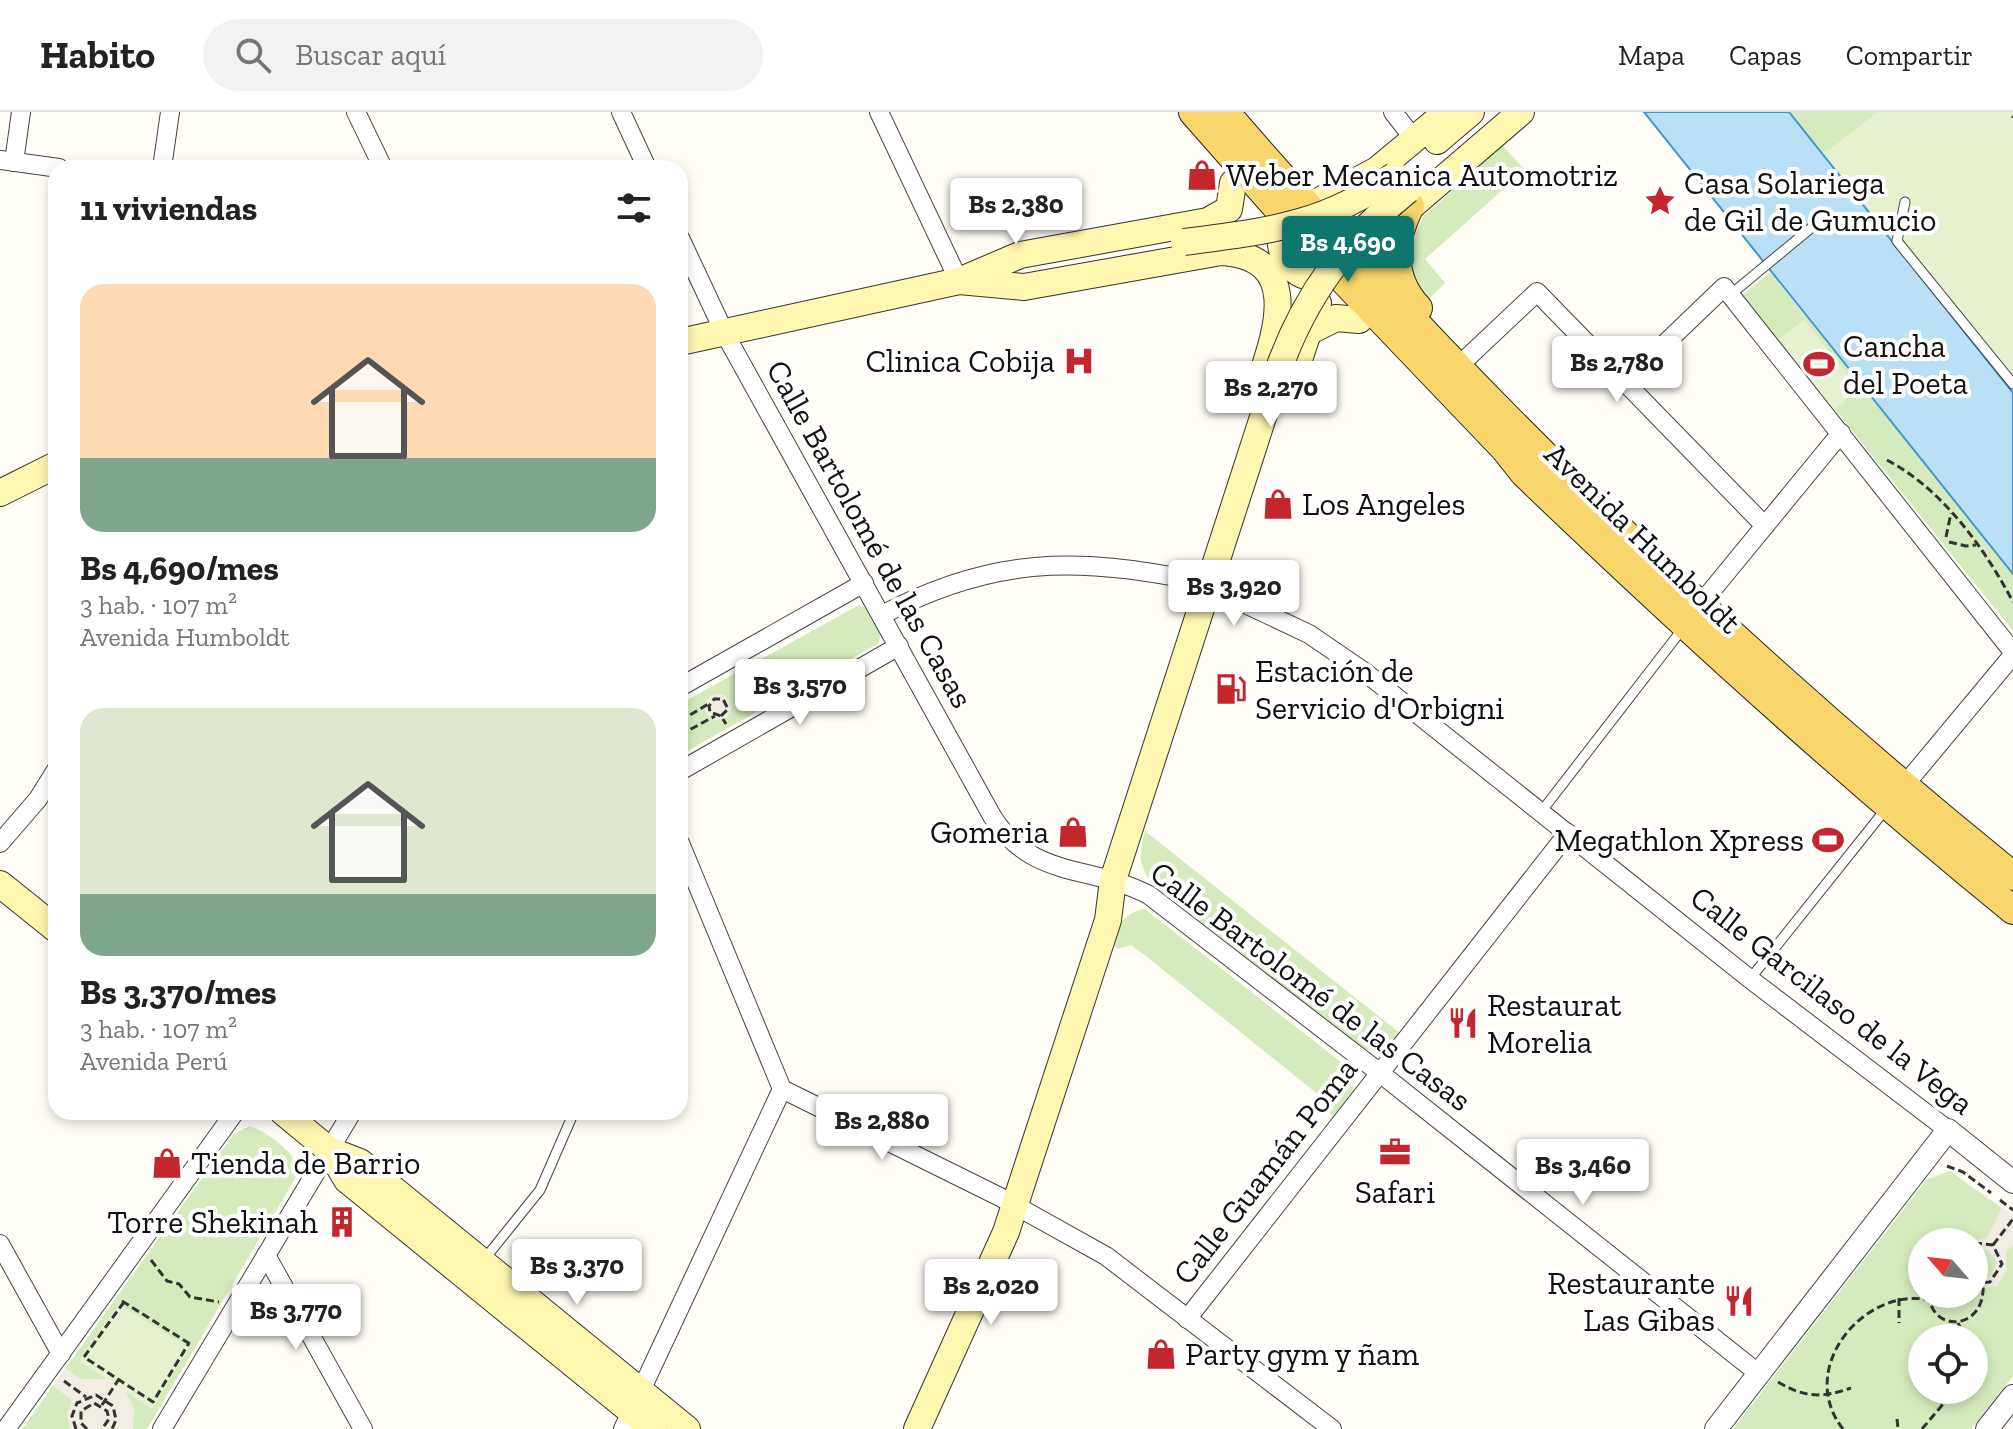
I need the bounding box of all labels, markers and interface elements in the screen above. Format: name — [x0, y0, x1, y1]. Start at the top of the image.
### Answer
search box — [203, 19, 763, 91]
text: Habito — [40, 32, 155, 78]
icon: search — [231, 33, 275, 77]
text: Buscar aquí — [295, 37, 446, 73]
text: Mapa — [1618, 39, 1685, 72]
text: Capas — [1729, 39, 1802, 72]
text: Compartir — [1846, 39, 1973, 72]
place label: Weber Mecanica Automotriz — [1226, 156, 1618, 194]
shop icon: Weber Mecanica Automotriz — [1185, 158, 1219, 192]
place label: Casa Solariega de Gil de Gumucio — [1684, 164, 1936, 239]
pin: Bs 2,380 — [933, 178, 1099, 246]
place icon: Casa Solariega de Gil de Gumucio — [1643, 184, 1677, 218]
icon: filters — [612, 186, 656, 230]
text: 11 viviendas — [80, 188, 257, 229]
text: Bs 2,380 — [968, 188, 1064, 220]
pin: Bs 4,690 — [1265, 216, 1431, 284]
text: Bs 4,690 — [1300, 226, 1396, 258]
place label: Cancha del Poeta — [1843, 327, 1968, 402]
icon: home — [296, 336, 440, 480]
pin: Bs 2,780 — [1534, 336, 1700, 404]
place label: Clinica Cobija — [865, 342, 1055, 380]
hospital icon: Clinica Cobija — [1062, 344, 1096, 378]
text: Bs 2,780 — [1570, 346, 1664, 378]
sports icon: Cancha del Poeta — [1802, 347, 1836, 381]
street label: Calle Bartolomé de las Casas — [758, 354, 982, 714]
pin: Bs 2,270 — [1188, 361, 1354, 429]
text: Bs 2,270 — [1224, 371, 1318, 403]
street label: Avenida Humboldt — [1537, 435, 1749, 641]
place label: Los Angeles — [1302, 485, 1465, 523]
shop icon: Los Angeles — [1261, 487, 1295, 521]
text: Bs 4,690/mes — [80, 548, 279, 589]
pin: Bs 3,920 — [1151, 560, 1317, 628]
text: Bs 3,920 — [1186, 570, 1282, 602]
text: 3 hab. · 107 m² — [80, 589, 237, 621]
text: Avenida Humboldt — [80, 621, 290, 653]
place label: Estación de Servicio d'Orbigni — [1255, 652, 1504, 727]
pin: Bs 3,570 — [717, 659, 883, 727]
text: Bs 3,570 — [753, 669, 847, 701]
fuel station icon: Estación de Servicio d'Orbigni — [1214, 672, 1248, 706]
icon: home — [296, 760, 440, 904]
place label: Gomeria — [930, 813, 1049, 851]
shop icon: Gomeria — [1056, 815, 1090, 849]
place label: Megathlon Xpress — [1554, 821, 1804, 859]
sports icon: Megathlon Xpress — [1811, 823, 1845, 857]
street label: Calle Bartolomé de las Casas — [1143, 853, 1479, 1119]
street label: Calle Garcilaso de la Vega — [1683, 878, 1981, 1122]
text: Bs 3,370/mes — [80, 972, 277, 1013]
place label: Restaurat Morelia — [1487, 986, 1622, 1061]
restaurant icon: Restaurat Morelia — [1446, 1006, 1480, 1040]
text: 3 hab. · 107 m² — [80, 1013, 237, 1045]
text: Avenida Perú — [80, 1045, 228, 1077]
street label: Calle Guamán Poma — [1165, 1050, 1365, 1292]
pin: Bs 2,880 — [799, 1094, 965, 1162]
text: Bs 2,880 — [834, 1104, 930, 1136]
office icon: Safari — [1378, 1135, 1412, 1169]
pin: Bs 3,460 — [1500, 1139, 1666, 1207]
place label: Tienda de Barrio — [191, 1144, 420, 1182]
shop icon: Tienda de Barrio — [150, 1146, 184, 1180]
text: Bs 3,460 — [1535, 1149, 1631, 1181]
place label: Safari — [1355, 1173, 1435, 1211]
place label: Torre Shekinah — [107, 1203, 318, 1241]
building icon: Torre Shekinah — [325, 1205, 359, 1239]
north arrow — [1908, 1228, 1988, 1308]
map controls — [1908, 1228, 1988, 1404]
pin: Bs 3,370 — [494, 1239, 660, 1307]
text: Bs 3,370 — [530, 1249, 624, 1281]
pin: Bs 2,020 — [908, 1259, 1074, 1327]
place label: Restaurante Las Gibas — [1547, 1264, 1715, 1339]
text: Bs 2,020 — [943, 1269, 1039, 1301]
pin: Bs 3,770 — [213, 1284, 379, 1352]
restaurant icon: Restaurante Las Gibas — [1722, 1284, 1756, 1318]
text: Bs 3,770 — [250, 1294, 342, 1326]
button: locate — [1908, 1324, 1988, 1404]
place label: Party gym y ñam — [1185, 1335, 1419, 1373]
shop icon: Party gym y ñam — [1144, 1337, 1178, 1371]

